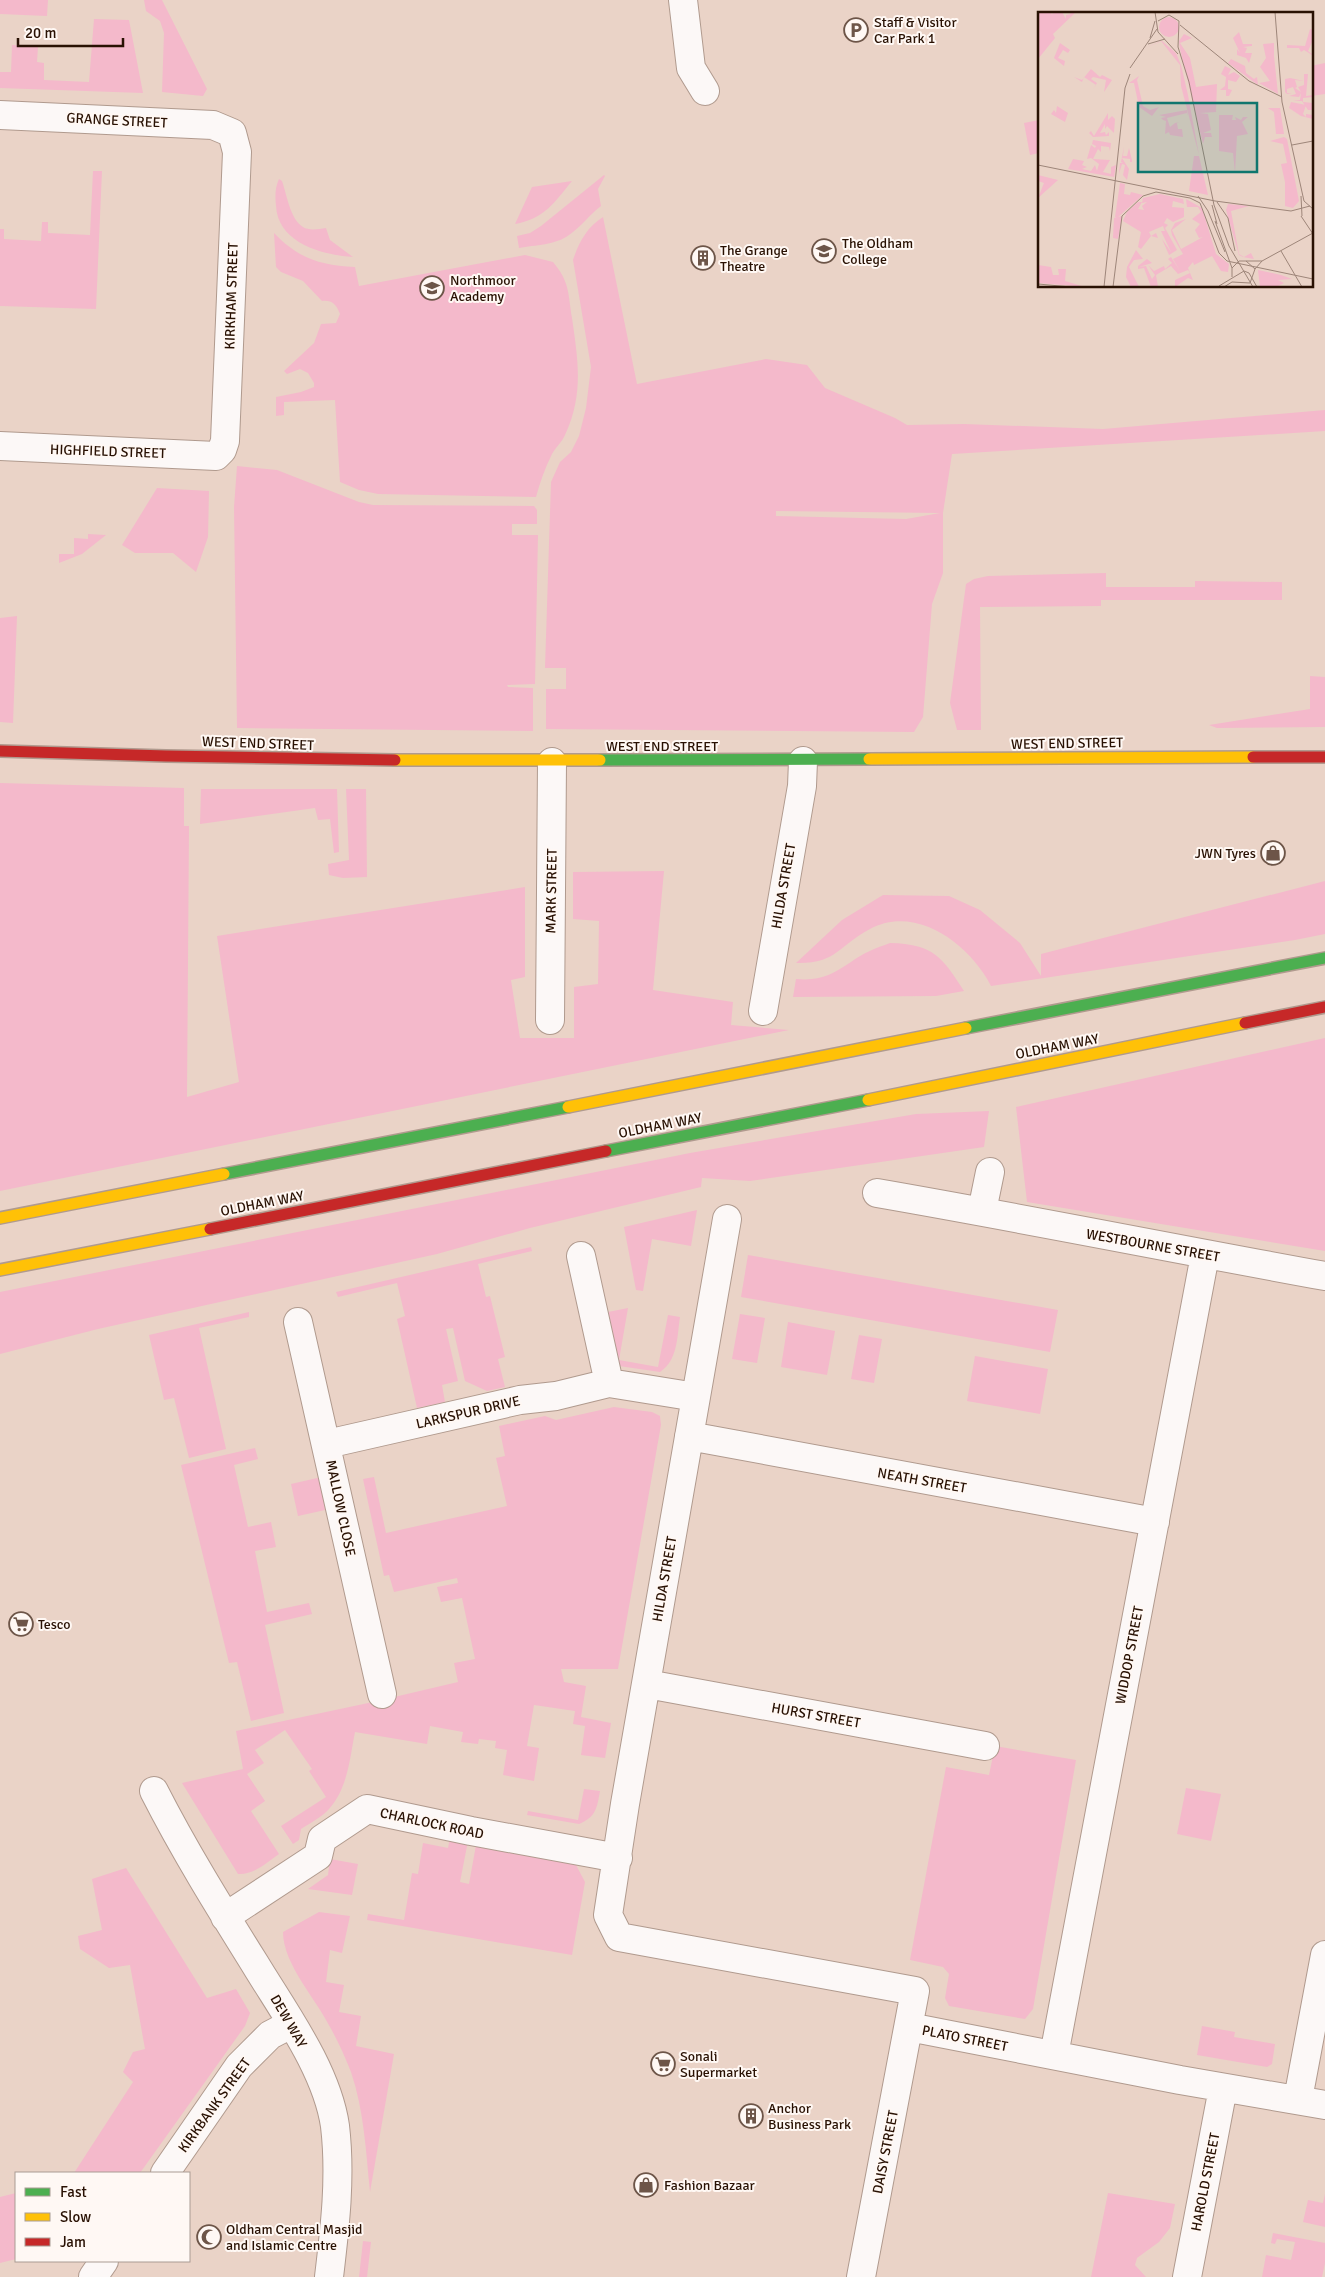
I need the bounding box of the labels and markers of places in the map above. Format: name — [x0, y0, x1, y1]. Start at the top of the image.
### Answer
place label: Staff & Visitor Car Park 1 — [874, 14, 957, 47]
parking icon: Staff & Visitor Car Park 1 — [843, 17, 869, 43]
place label: The Oldham College — [842, 235, 913, 268]
school or university icon: The Oldham College — [811, 238, 837, 264]
place label: The Grange Theatre — [720, 242, 788, 275]
building icon: The Grange Theatre — [690, 245, 716, 271]
place label: Northmoor Academy — [450, 272, 516, 305]
school or university icon: Northmoor Academy — [419, 275, 445, 301]
shop icon: JWN Tyres — [1260, 840, 1286, 866]
place label: JWN Tyres — [1195, 845, 1256, 862]
supermarket icon: Tesco — [8, 1611, 34, 1637]
place label: Tesco — [38, 1616, 71, 1633]
place label: Sonali Supermarket — [680, 2048, 757, 2081]
supermarket icon: Sonali Supermarket — [650, 2051, 676, 2077]
place label: Anchor Business Park — [768, 2100, 851, 2133]
building icon: Anchor Business Park — [738, 2103, 764, 2129]
shop icon: Fashion Bazaar — [633, 2172, 659, 2198]
place label: Fashion Bazaar — [664, 2177, 755, 2194]
place label: Oldham Central Masjid and Islamic Centre — [226, 2221, 363, 2254]
mosque icon: Oldham Central Masjid and Islamic Centre — [196, 2224, 222, 2250]

